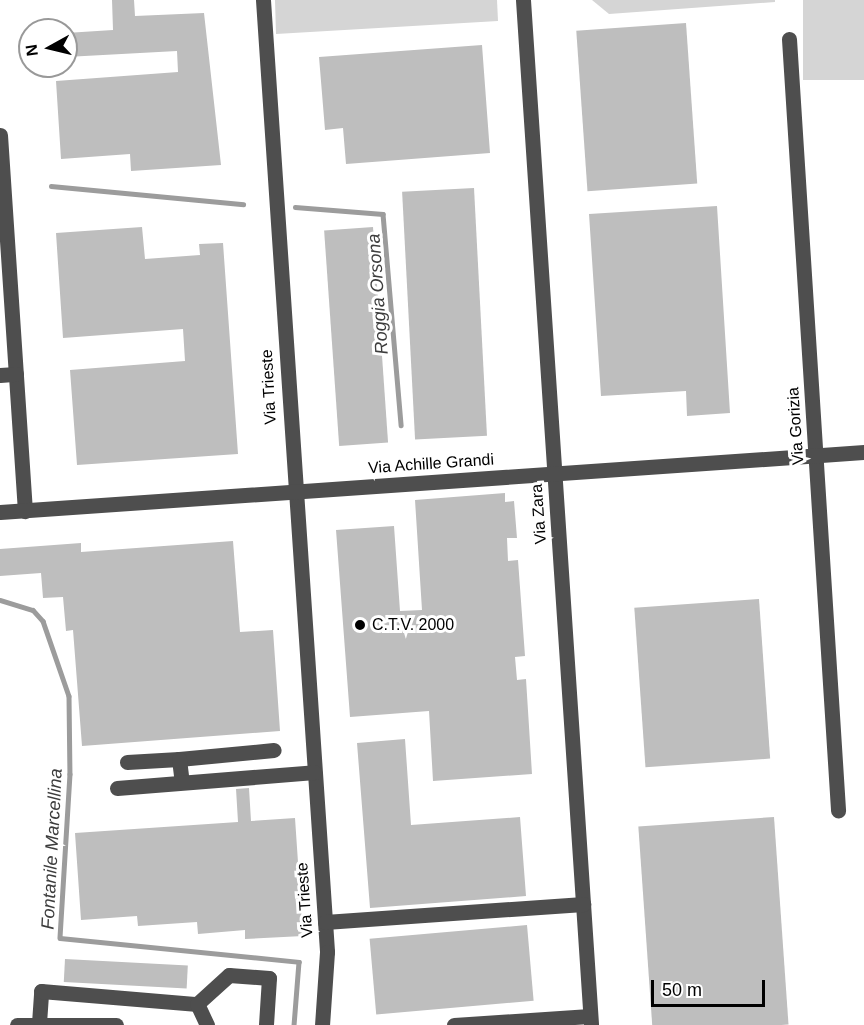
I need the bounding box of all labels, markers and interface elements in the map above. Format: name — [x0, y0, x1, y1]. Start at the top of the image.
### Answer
north arrow — [18, 18, 78, 78]
text: N — [22, 43, 41, 57]
water label: Roggia Orsona — [363, 233, 393, 355]
street label: Via Trieste — [257, 349, 281, 425]
street label: Via Gorizia — [784, 386, 808, 466]
street label: Via Achille Grandi — [367, 450, 495, 478]
street label: Via Zara — [527, 483, 551, 545]
place label: C.T.V. 2000 — [372, 615, 454, 635]
marker: C.T.V. 2000 — [353, 618, 367, 632]
water label: Fontanile Marcellina — [37, 768, 67, 930]
street label: Via Trieste — [293, 862, 317, 938]
scale bar — [654, 968, 768, 1006]
text: 50 m — [662, 980, 702, 1000]

